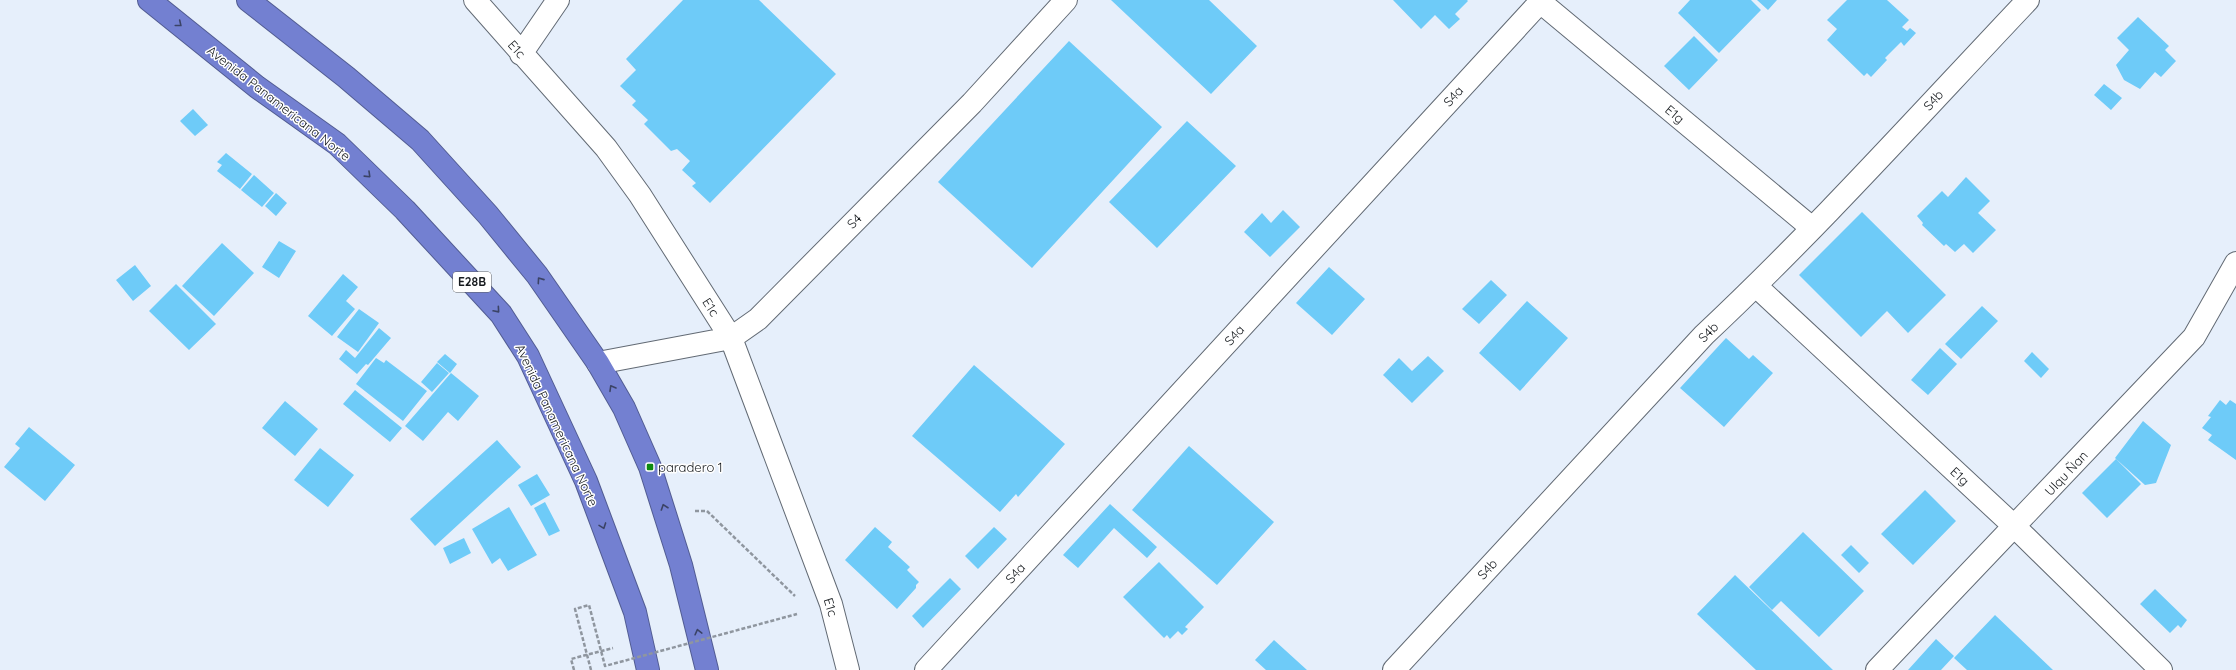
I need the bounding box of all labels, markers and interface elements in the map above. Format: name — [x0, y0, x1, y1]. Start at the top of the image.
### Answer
one-way arrow — [175, 20, 182, 27]
street label: E1c — [505, 37, 529, 62]
street label: Avenida Panamericana Norte — [204, 42, 354, 164]
street label: S4a — [1440, 82, 1466, 110]
street label: S4b — [1920, 86, 1946, 114]
street label: E1g — [1662, 101, 1688, 127]
one-way arrow — [364, 170, 371, 177]
street label: S4 — [843, 210, 865, 232]
road number: E28B — [453, 272, 491, 292]
one-way arrow — [538, 277, 545, 284]
street label: E1c — [699, 295, 723, 320]
one-way arrow — [492, 305, 499, 312]
street label: S4b — [1695, 318, 1722, 345]
street label: S4a — [1221, 321, 1247, 349]
street label: Avenida Panamericana Norte — [512, 341, 602, 509]
one-way arrow — [610, 385, 617, 392]
street label: Ulqu Ñan — [2041, 447, 2091, 499]
place label: paradero 1 — [658, 459, 723, 475]
marker: paradero 1 — [645, 462, 655, 472]
street label: E1g — [1947, 463, 1973, 489]
one-way arrow — [660, 503, 668, 510]
one-way arrow — [598, 523, 606, 530]
street label: S4b — [1474, 555, 1500, 583]
street label: S4a — [1002, 559, 1028, 587]
street label: E1c — [821, 596, 841, 619]
one-way arrow — [694, 629, 702, 635]

